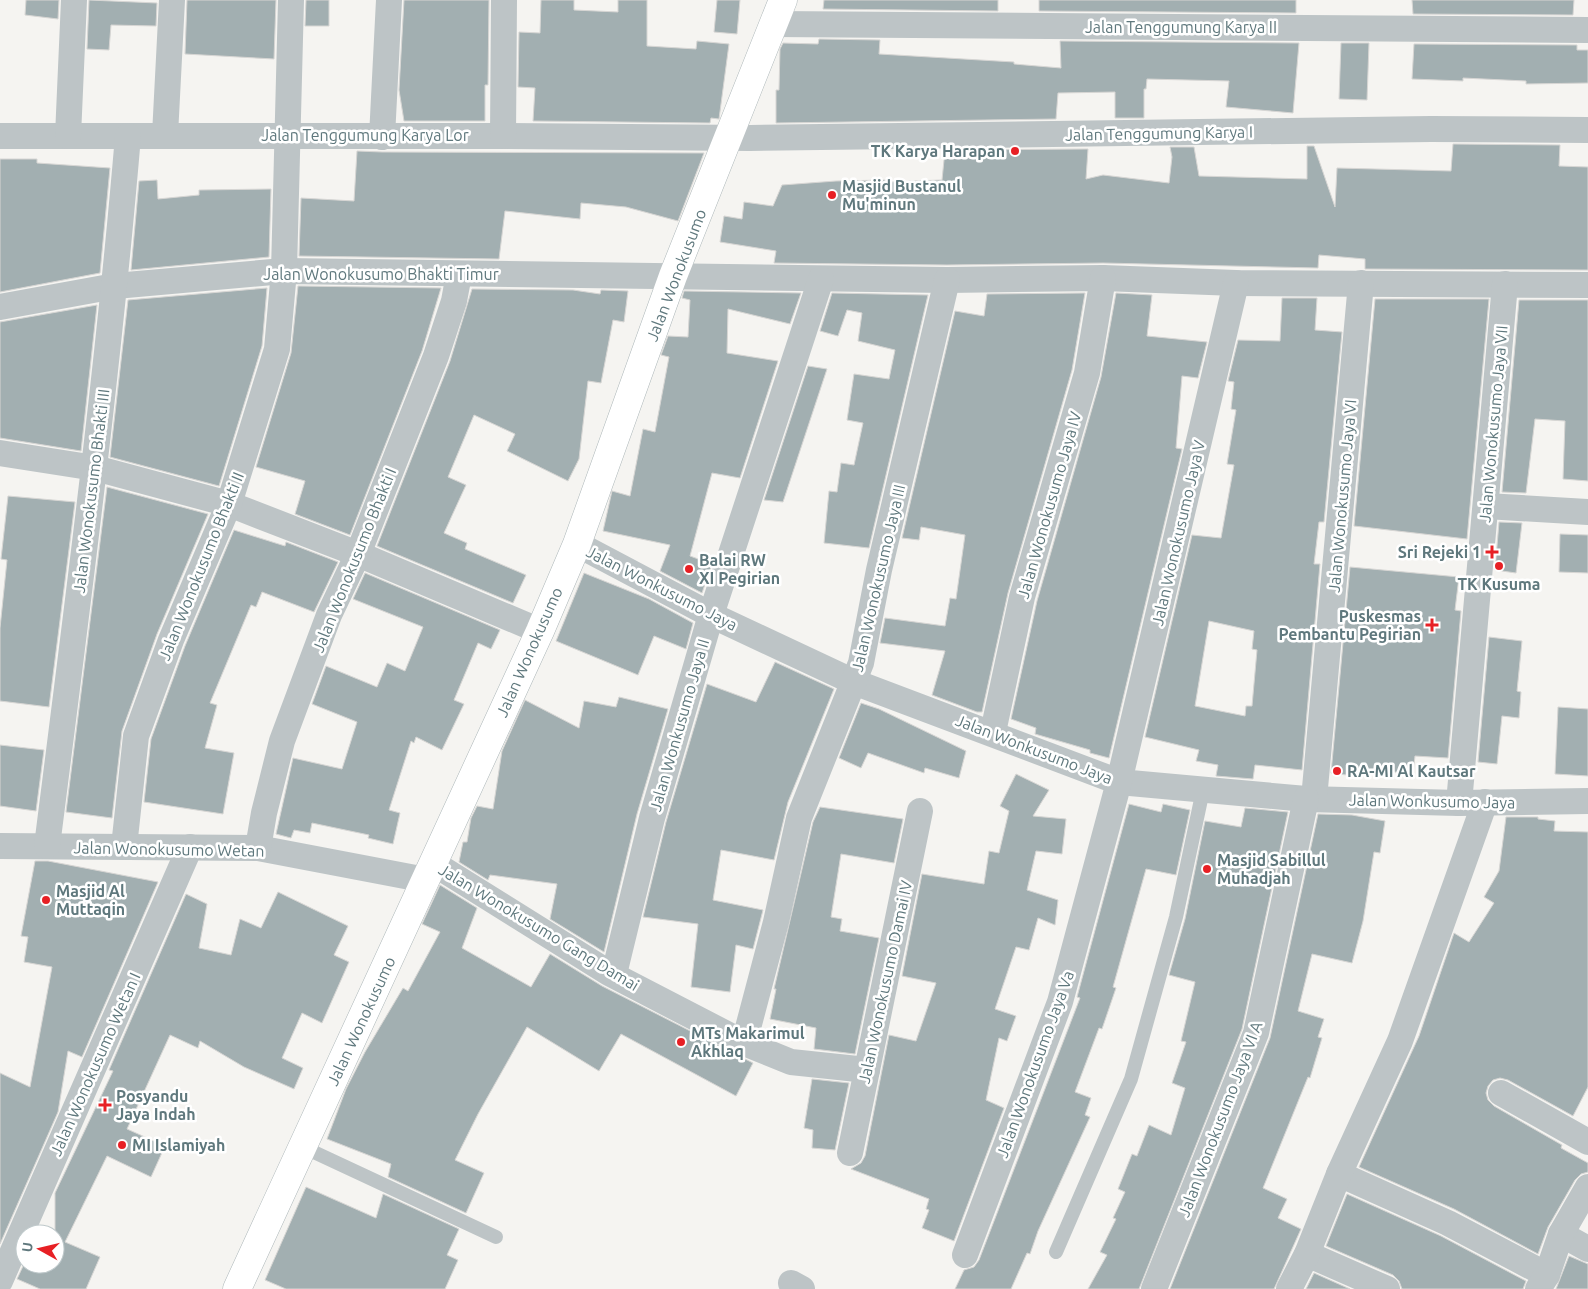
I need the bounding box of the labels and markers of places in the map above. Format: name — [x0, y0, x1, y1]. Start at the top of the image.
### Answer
place label: TK Karya Harapan — [871, 142, 1005, 160]
marker: TK Karya Harapan — [1009, 145, 1021, 157]
place label: Masjid Bustanul Mu'minun — [842, 177, 961, 213]
marker: Masjid Bustanul Mu'minun — [826, 189, 838, 201]
place label: Sri Rejeki 1 — [1398, 543, 1481, 561]
marker: Sri Rejeki 1 — [1485, 545, 1499, 559]
place label: Balai RW XI Pegirian — [699, 551, 780, 587]
marker: TK Kusuma — [1493, 560, 1505, 572]
marker: Balai RW XI Pegirian — [683, 563, 695, 575]
place label: TK Kusuma — [1457, 575, 1541, 593]
place label: Puskesmas Pembantu Pegirian — [1278, 607, 1421, 643]
marker: Puskesmas Pembantu Pegirian — [1425, 618, 1439, 632]
place label: RA-MI Al Kautsar — [1347, 762, 1476, 780]
marker: RA-MI Al Kautsar — [1331, 765, 1343, 777]
place label: Masjid Sabillul Muhadjah — [1217, 851, 1326, 887]
marker: Masjid Sabillul Muhadjah — [1201, 863, 1213, 875]
place label: Masjid Al Muttaqin — [56, 882, 125, 918]
marker: Masjid Al Muttaqin — [40, 894, 52, 906]
place label: MTs Makarimul Akhlaq — [691, 1024, 805, 1060]
marker: MTs Makarimul Akhlaq — [675, 1036, 687, 1048]
place label: Posyandu Jaya Indah — [116, 1087, 196, 1123]
marker: Posyandu Jaya Indah — [98, 1098, 112, 1112]
place label: MI Islamiyah — [132, 1136, 225, 1154]
marker: MI Islamiyah — [116, 1139, 128, 1151]

